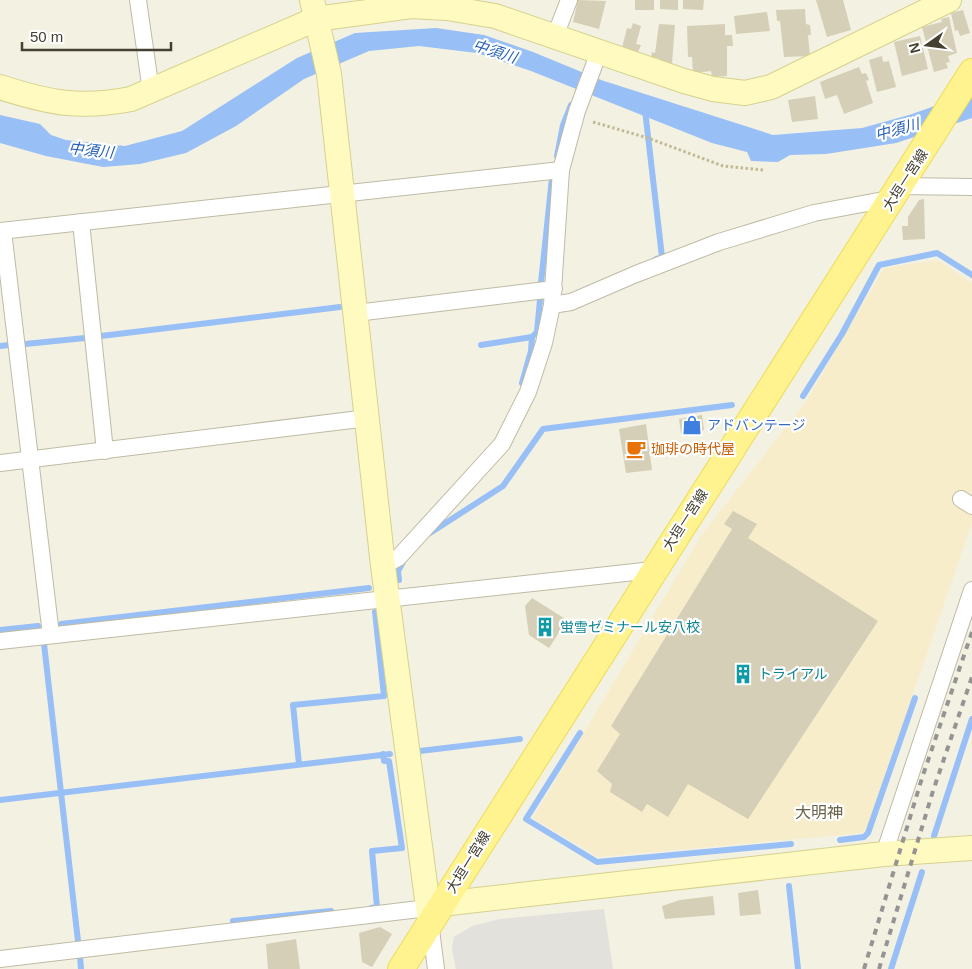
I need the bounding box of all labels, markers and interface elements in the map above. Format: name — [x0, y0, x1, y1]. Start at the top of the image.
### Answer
scale bar — [22, 20, 171, 52]
north arrow — [902, 20, 952, 70]
text: 50 m — [30, 28, 63, 45]
water label: 中須川 — [471, 36, 521, 67]
text: N — [905, 41, 923, 55]
water label: 中須川 — [873, 114, 923, 143]
water label: 中須川 — [68, 139, 116, 161]
street label: 大垣一宮線 — [879, 146, 931, 214]
shop icon: アドバンテージ — [681, 414, 703, 436]
place label: アドバンテージ — [707, 417, 805, 433]
cafe icon: 珈琲の時代屋 — [625, 438, 647, 460]
place label: 珈琲の時代屋 — [651, 441, 735, 457]
street label: 大垣一宮線 — [659, 486, 711, 554]
building icon: 蛍雪ゼミナール安八校 — [534, 616, 556, 638]
place label: 蛍雪ゼミナール安八校 — [560, 619, 700, 635]
building icon: トライアル — [732, 663, 754, 685]
place label: トライアル — [758, 666, 828, 682]
district label: 大明神 — [795, 804, 843, 821]
street label: 大垣一宮線 — [443, 828, 493, 896]

